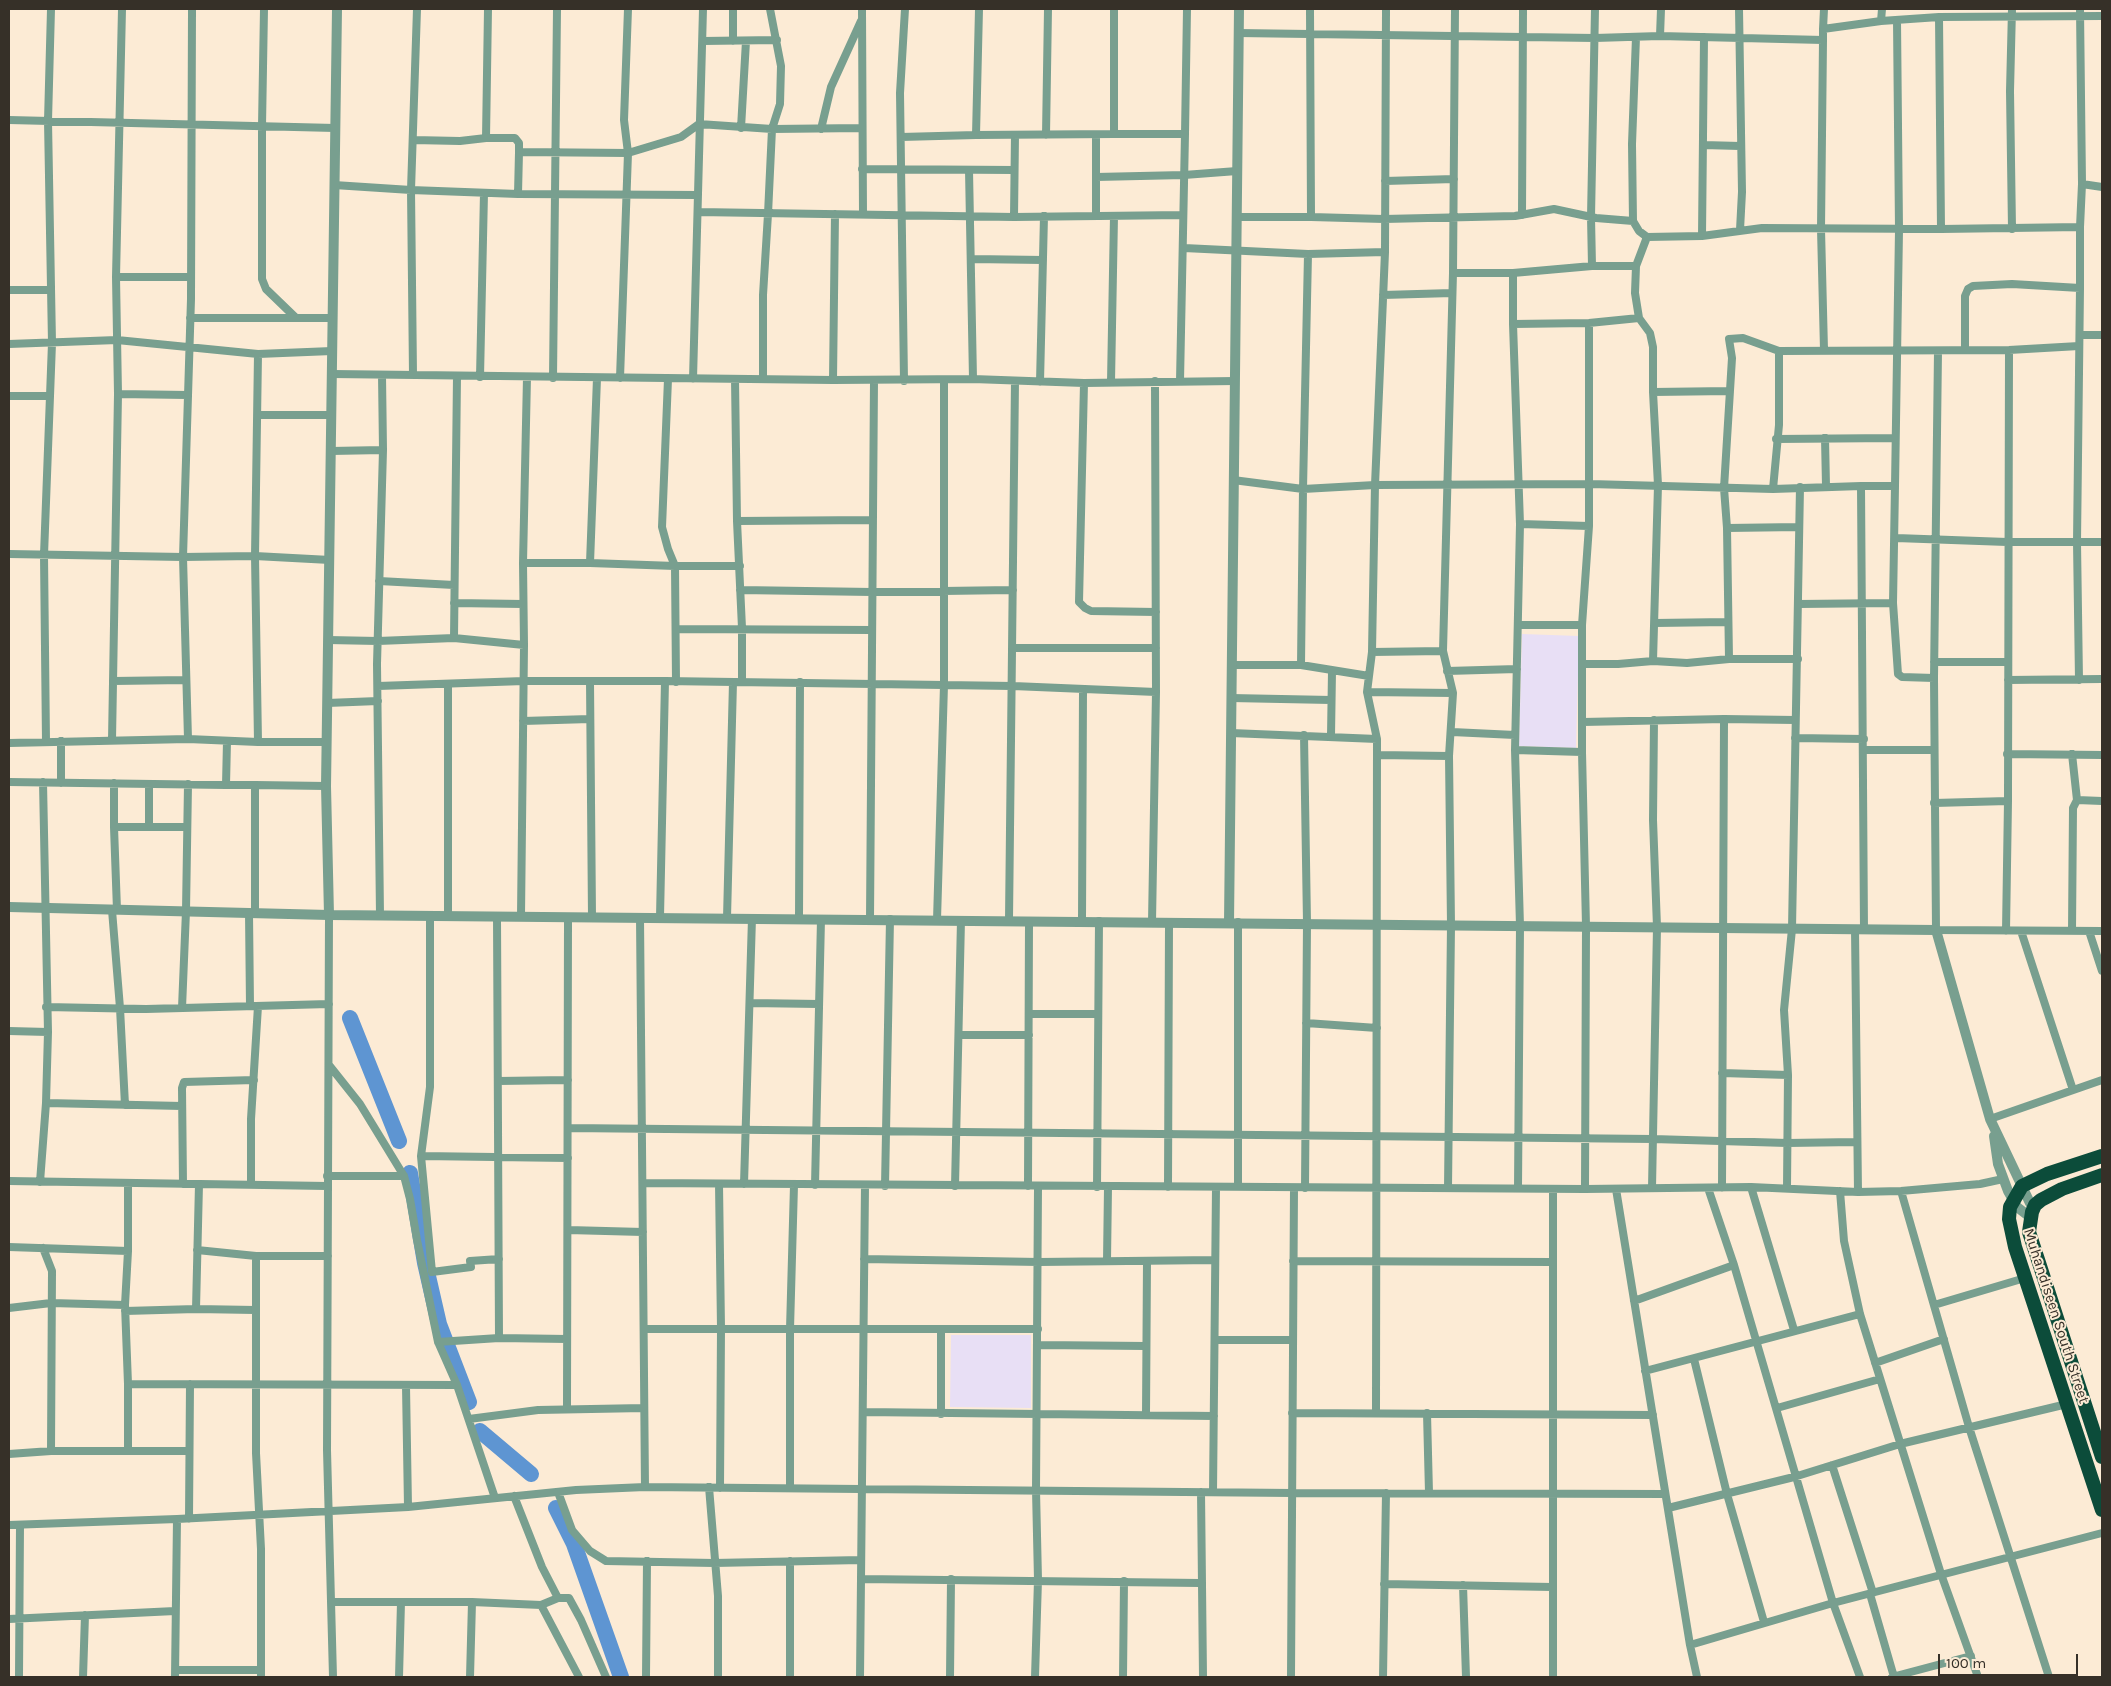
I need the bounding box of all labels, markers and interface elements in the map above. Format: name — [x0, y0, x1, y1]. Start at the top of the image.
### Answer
street label: Muhandiseen South Street — [2019, 1226, 2093, 1406]
scale bar — [1941, 1644, 2081, 1676]
text: 100 m — [1946, 1654, 1986, 1672]

